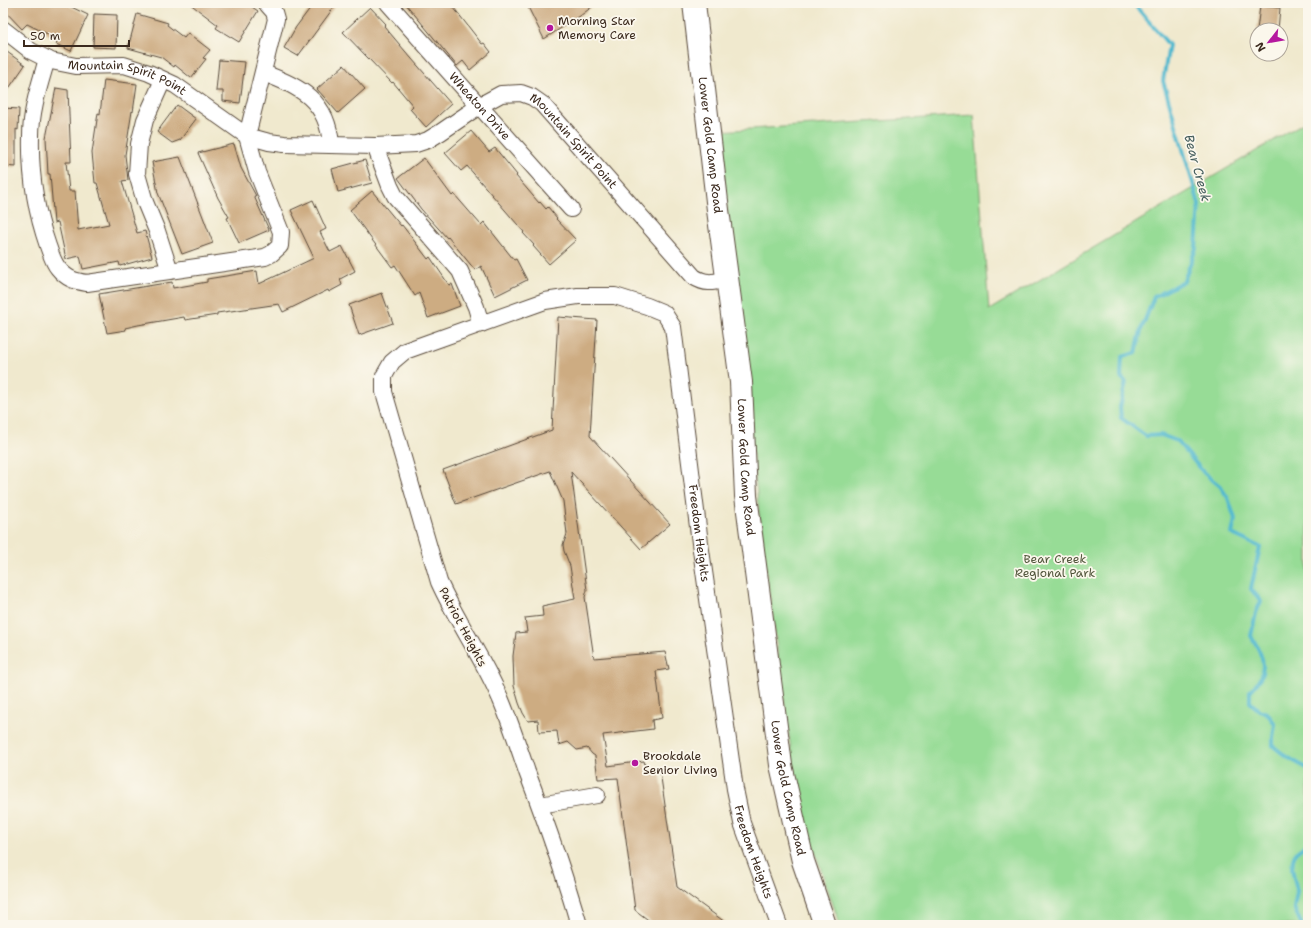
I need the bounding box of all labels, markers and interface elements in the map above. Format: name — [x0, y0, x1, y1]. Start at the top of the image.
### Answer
place label: Morning Star Memory Care — [558, 13, 636, 43]
scale bar — [24, 22, 129, 48]
north arrow — [1249, 22, 1289, 62]
marker: Morning Star Memory Care — [545, 23, 555, 33]
text: 50 m — [30, 28, 60, 44]
text: N — [1252, 39, 1270, 54]
street label: Mountain Spirit Point — [66, 57, 190, 99]
street label: Wheaton Drive — [445, 69, 514, 144]
street label: Lower Gold Camp Road — [695, 76, 726, 215]
street label: Mountain Spirit Point — [526, 90, 621, 192]
water label: Bear Creek — [1180, 133, 1215, 204]
street label: Lower Gold Camp Road — [734, 398, 759, 537]
street label: Freedom Heights — [685, 484, 713, 583]
park label: Bear Creek Regional Park — [1015, 551, 1095, 581]
street label: Patriot Heights — [435, 584, 491, 670]
street label: Lower Gold Camp Road — [767, 719, 810, 857]
place label: Brookdale Senior Living — [643, 748, 717, 778]
marker: Brookdale Senior Living — [630, 758, 640, 768]
street label: Freedom Heights — [731, 804, 777, 901]

